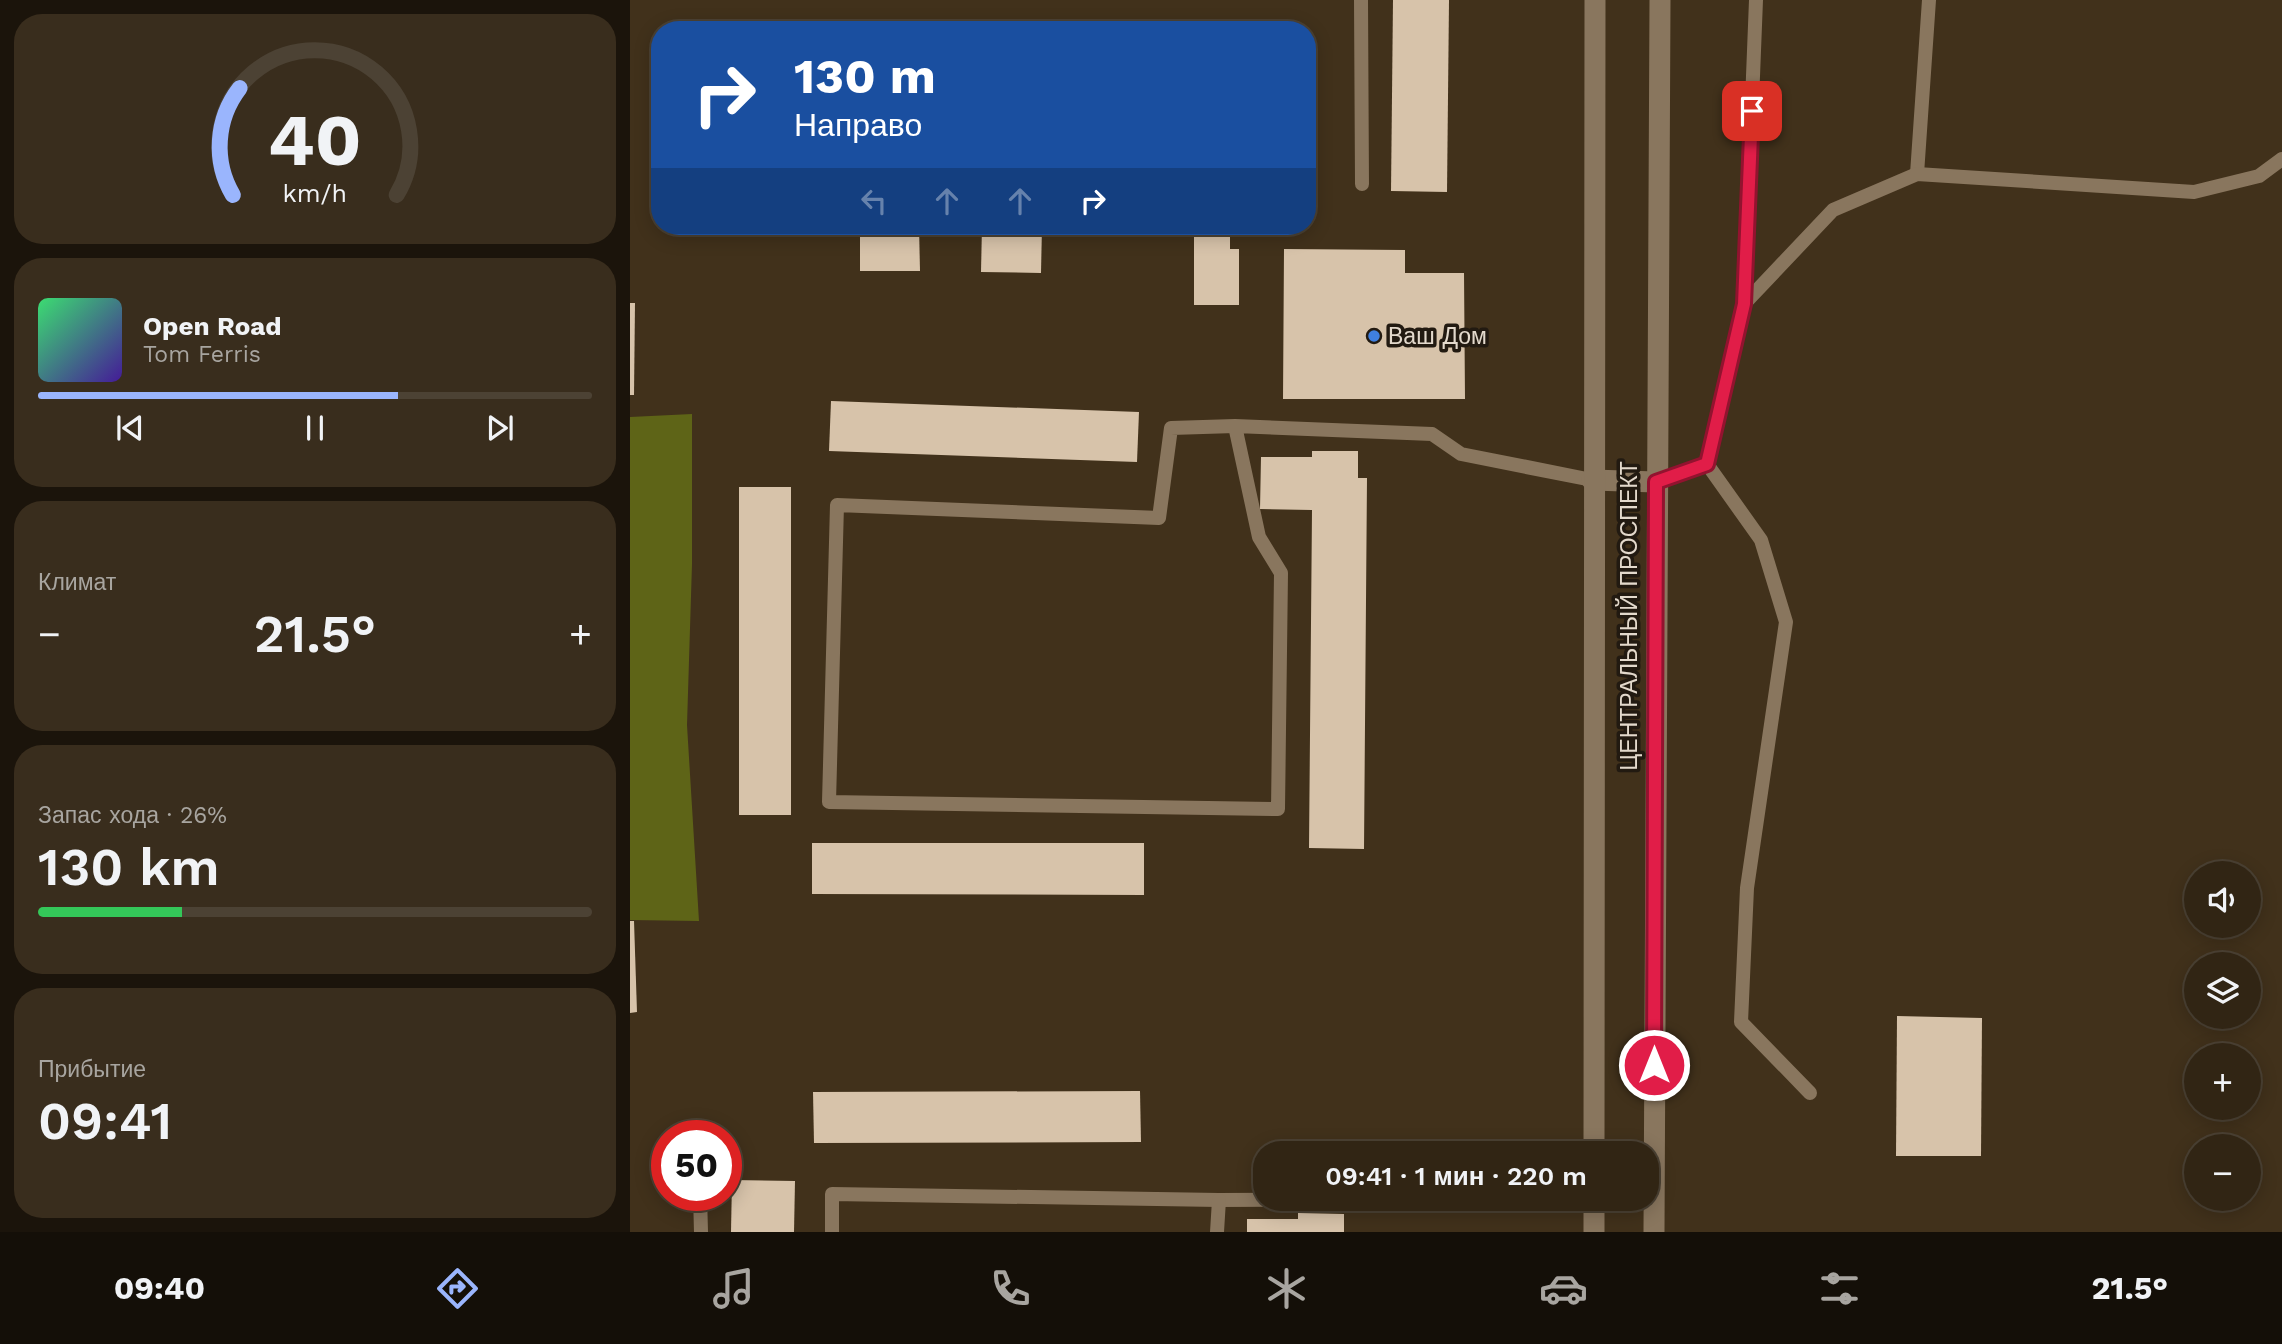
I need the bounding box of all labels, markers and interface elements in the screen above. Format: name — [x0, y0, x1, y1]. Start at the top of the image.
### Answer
text: 130 m — [794, 47, 936, 105]
icon: right — [679, 49, 770, 140]
pin — [1722, 81, 1782, 141]
icon: arrive — [1733, 92, 1771, 130]
text: 40 — [268, 97, 362, 183]
text: Направо — [794, 106, 922, 144]
text: km/h — [283, 179, 347, 208]
icon: left — [855, 182, 893, 220]
icon: ahead — [928, 182, 966, 220]
icon: ahead — [1001, 182, 1039, 220]
icon: right — [1074, 182, 1112, 220]
text: Open Road — [143, 311, 281, 341]
place label: Ваш Дом — [1388, 323, 1487, 350]
marker: Ваш Дом — [1366, 328, 1382, 344]
text: Tom Ferris — [143, 341, 261, 368]
icon: previous — [111, 409, 149, 447]
icon: pause — [296, 409, 334, 447]
icon: next — [481, 409, 519, 447]
street label: ЦЕНТРАЛЬНЫЙ ПРОСПЕКТ — [1615, 461, 1643, 771]
text: Климат — [38, 569, 116, 596]
text: 21.5° — [254, 604, 376, 665]
text: − — [38, 612, 61, 656]
text: + — [569, 612, 592, 656]
text: Запас хода · 26% — [38, 802, 227, 829]
text: 130 km — [38, 837, 220, 898]
map controls — [2184, 861, 2261, 1211]
button: sound — [2184, 861, 2261, 938]
button: layers — [2184, 952, 2261, 1029]
position arrow — [1617, 1028, 1691, 1102]
button: + — [2184, 1043, 2261, 1120]
text: Прибытие — [38, 1056, 146, 1083]
text: 09:41 — [38, 1091, 172, 1152]
speed limit sign: 50 — [651, 1120, 742, 1211]
button: − — [2184, 1134, 2261, 1211]
text: 09:41 · 1 мин · 220 m — [1325, 1161, 1587, 1191]
icon: directions — [433, 1264, 482, 1313]
icon: music — [709, 1264, 758, 1313]
icon: phone — [986, 1264, 1035, 1313]
icon: climate — [1262, 1264, 1311, 1313]
icon: car — [1539, 1264, 1588, 1313]
icon: filters — [1815, 1264, 1864, 1313]
text: 09:40 — [114, 1269, 205, 1307]
text: 21.5° — [2092, 1269, 2168, 1307]

